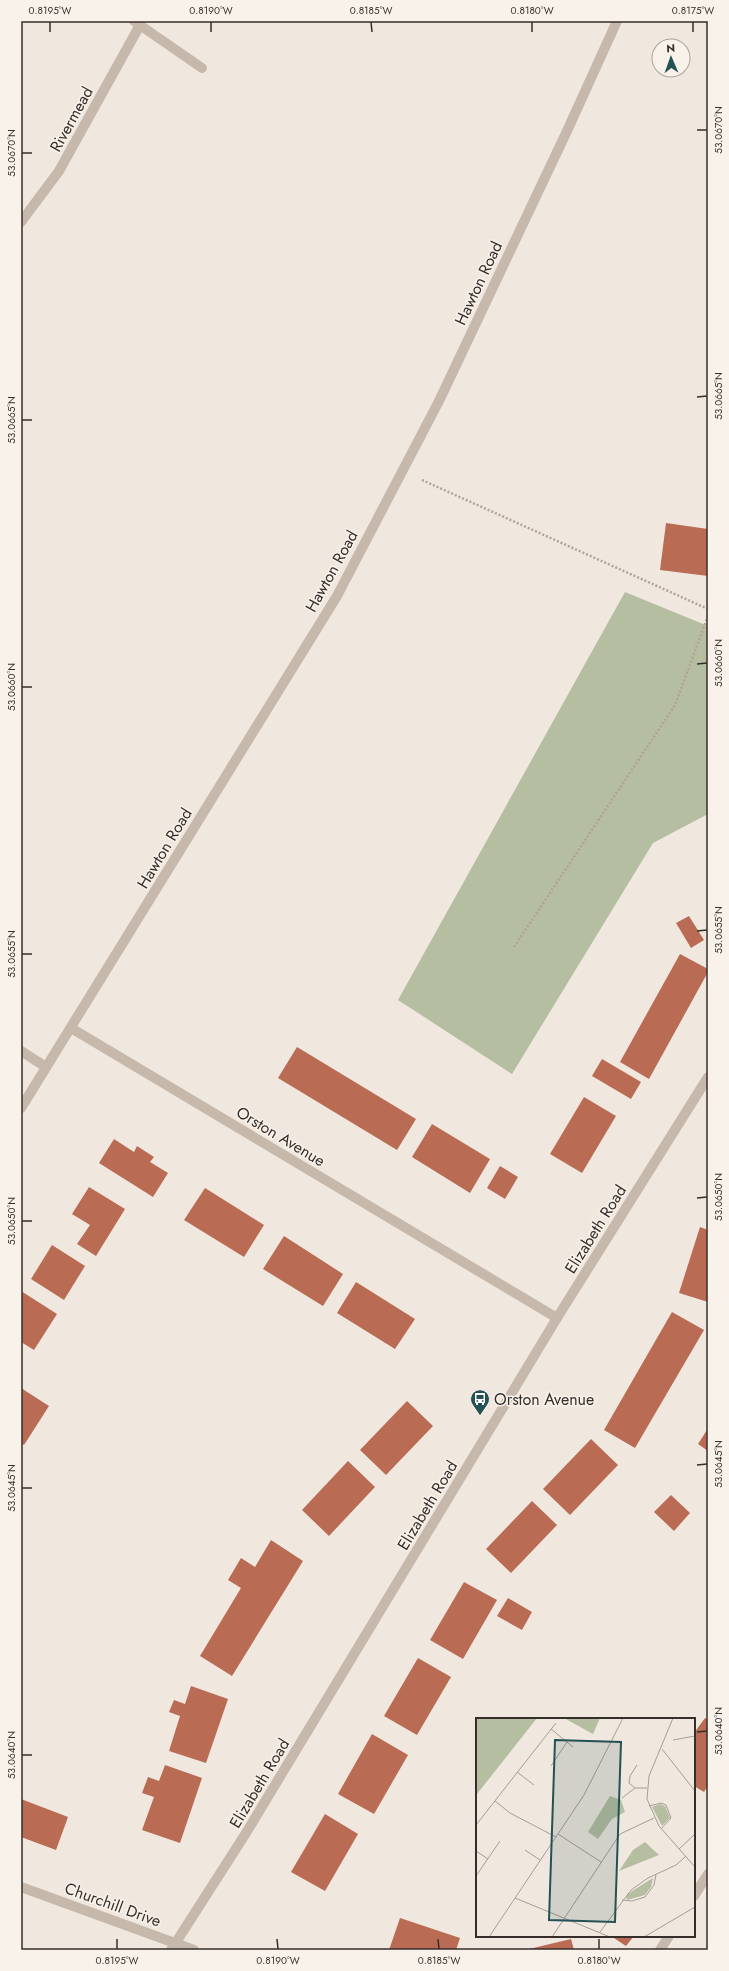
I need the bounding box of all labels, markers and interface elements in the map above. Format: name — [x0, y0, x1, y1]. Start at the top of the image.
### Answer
text: 0.8195°W — [28, 3, 72, 18]
text: 0.8190°W — [189, 3, 233, 18]
text: 0.8185°W — [350, 3, 392, 18]
text: 0.8180°W — [510, 3, 554, 18]
text: 0.8175°W — [672, 3, 714, 18]
north arrow — [651, 38, 691, 78]
text: N — [666, 40, 675, 56]
street label: Rivermead — [44, 83, 99, 156]
text: 53.0670°N — [711, 106, 726, 154]
text: 53.0670°N — [4, 129, 19, 177]
street label: Hawton Road — [449, 237, 508, 329]
text: 53.0665°N — [711, 372, 726, 420]
text: 53.0665°N — [4, 396, 19, 444]
street label: Hawton Road — [300, 526, 363, 616]
text: 53.0660°N — [711, 639, 726, 687]
text: 53.0660°N — [4, 663, 19, 711]
street label: Hawton Road — [131, 804, 198, 893]
text: 53.0655°N — [711, 906, 726, 954]
text: 53.0655°N — [4, 930, 19, 978]
street label: Orston Avenue — [232, 1101, 330, 1172]
text: 53.0650°N — [711, 1173, 726, 1221]
street label: Elizabeth Road — [559, 1181, 632, 1278]
text: 53.0650°N — [4, 1197, 19, 1245]
bus stop icon: Orston Avenue — [469, 1388, 491, 1416]
place label: Orston Avenue — [494, 1388, 594, 1411]
text: 53.0645°N — [711, 1440, 726, 1488]
street label: Elizabeth Road — [392, 1456, 463, 1554]
text: 53.0645°N — [4, 1464, 19, 1512]
text: 53.0640°N — [711, 1707, 726, 1755]
inset map — [476, 1718, 695, 1937]
text: 53.0640°N — [4, 1731, 19, 1779]
street label: Elizabeth Road — [224, 1734, 295, 1832]
street label: Churchill Drive — [61, 1876, 164, 1933]
text: 0.8195°W — [95, 1953, 139, 1968]
text: 0.8190°W — [256, 1953, 300, 1968]
text: 0.8185°W — [418, 1953, 460, 1968]
text: 0.8180°W — [577, 1953, 621, 1968]

